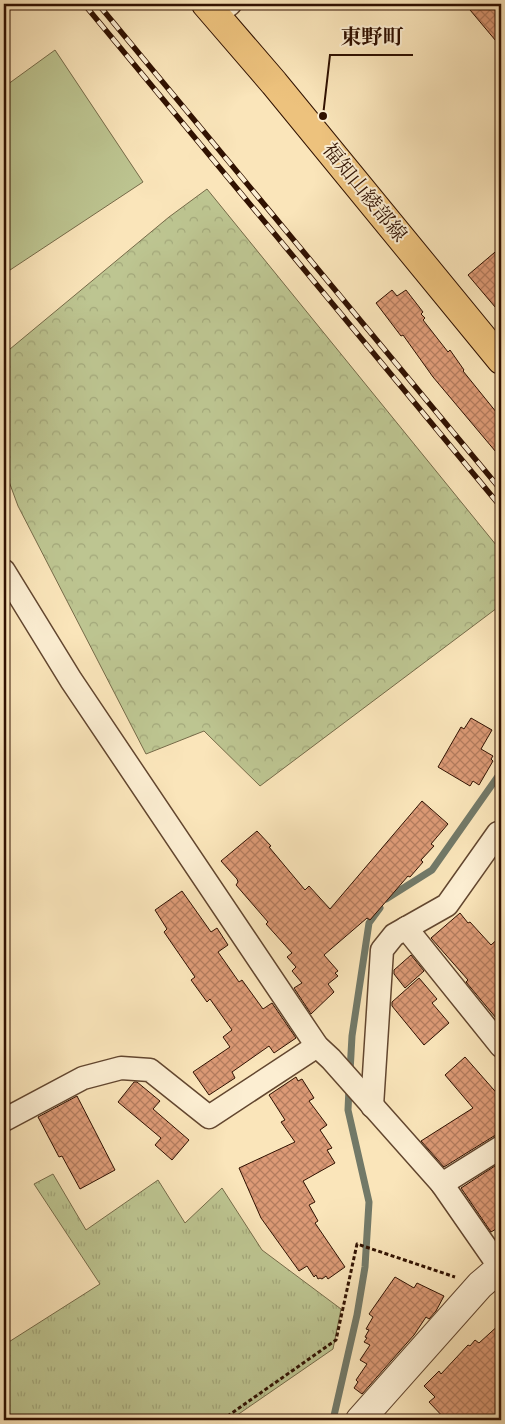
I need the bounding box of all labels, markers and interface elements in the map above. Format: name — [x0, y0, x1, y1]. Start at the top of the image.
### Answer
callout: 東野町 — [330, 19, 413, 55]
text: 東野町 — [341, 25, 404, 51]
street label: 福知山綾部線 — [317, 139, 411, 247]

